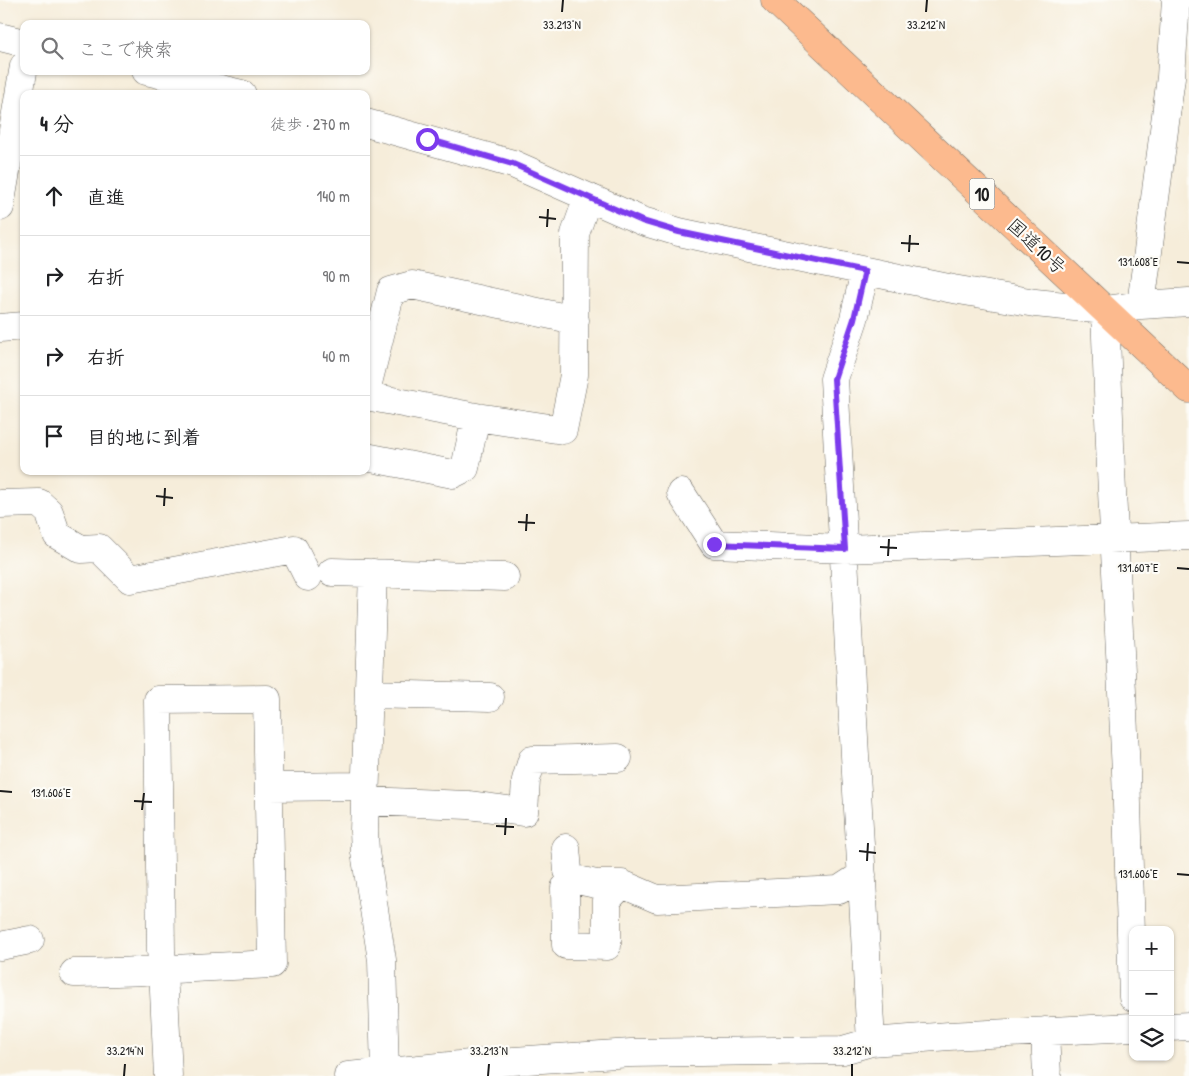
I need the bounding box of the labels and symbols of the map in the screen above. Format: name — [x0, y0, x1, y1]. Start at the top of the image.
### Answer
text: 33.213°N — [543, 16, 581, 33]
text: 33.212°N — [907, 16, 945, 33]
route start — [416, 128, 439, 151]
road number: 10 — [970, 178, 994, 210]
street label: 国道10号 — [1002, 212, 1072, 280]
text: 131.608°E — [1118, 253, 1159, 270]
route end — [703, 533, 726, 556]
text: 131.607°E — [1118, 559, 1159, 576]
text: 131.606°E — [31, 784, 72, 801]
text: 131.606°E — [1118, 865, 1159, 882]
text: 33.214°N — [107, 1042, 143, 1059]
text: 33.213°N — [470, 1042, 508, 1059]
text: 33.212°N — [833, 1042, 871, 1059]

